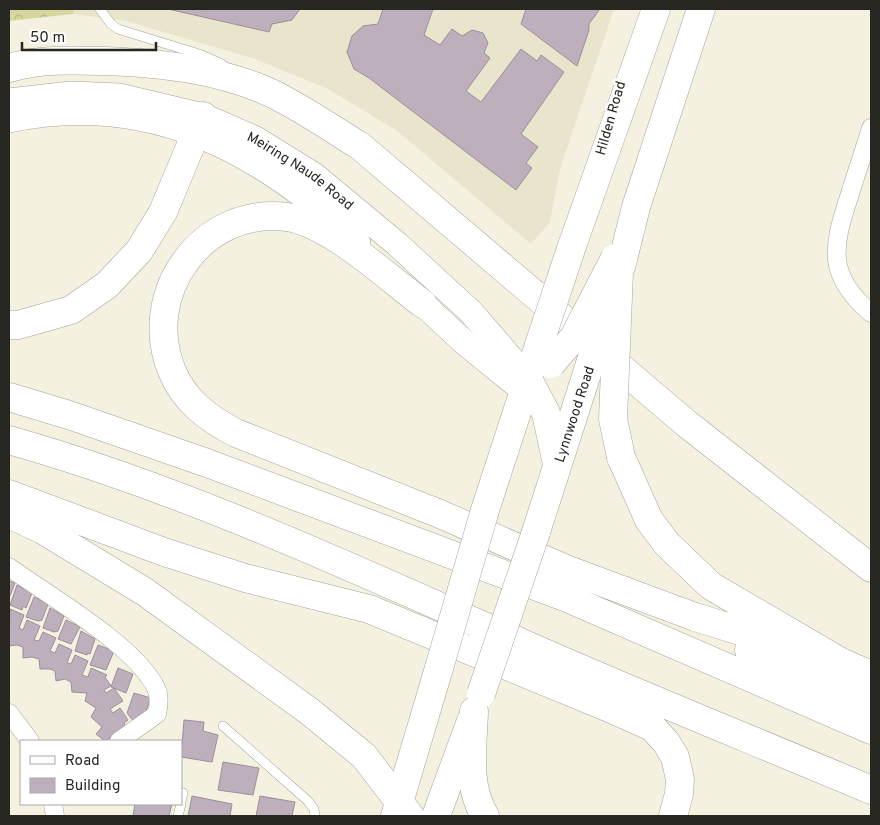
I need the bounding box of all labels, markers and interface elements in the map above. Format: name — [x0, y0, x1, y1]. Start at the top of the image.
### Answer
scale bar — [22, 20, 156, 52]
text: 50 m — [30, 29, 65, 48]
street label: Hilden Road — [593, 79, 630, 157]
street label: Meiring Naude Road — [244, 129, 356, 214]
street label: Lynnwood Road — [552, 364, 599, 465]
legend — [20, 740, 182, 805]
text: Road — [65, 752, 100, 771]
text: Building — [65, 777, 120, 796]

